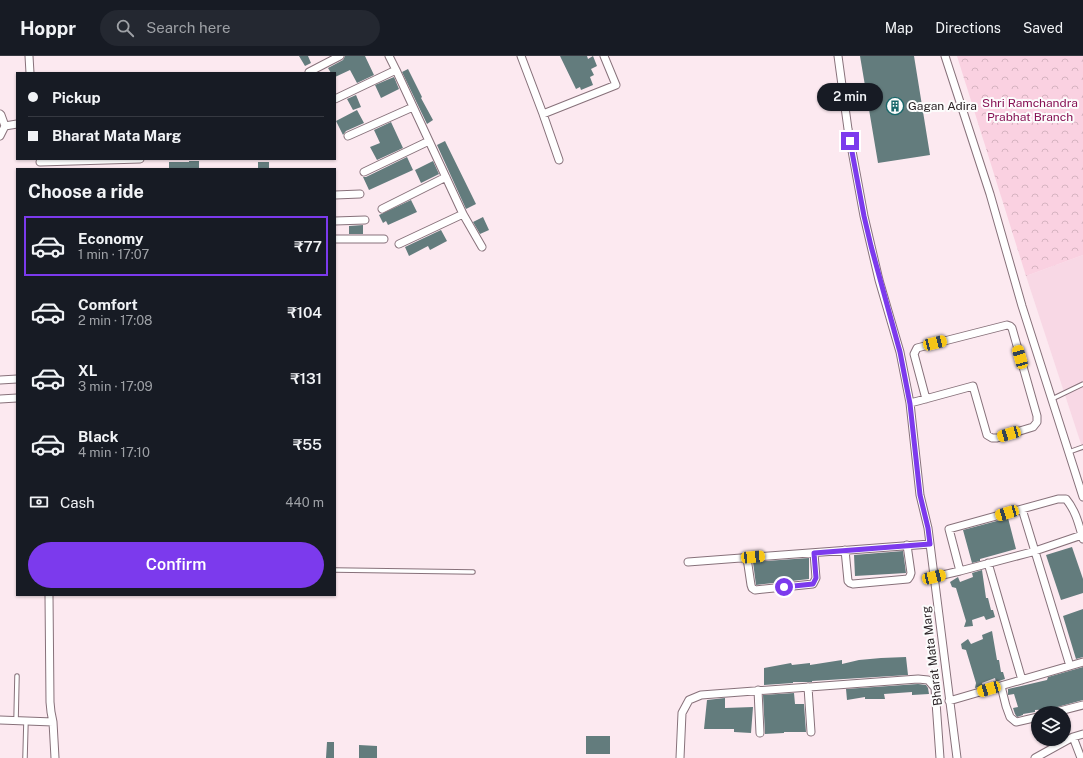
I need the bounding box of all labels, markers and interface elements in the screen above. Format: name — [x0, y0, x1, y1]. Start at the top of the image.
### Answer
search box — [100, 10, 380, 46]
text: Hoppr — [20, 17, 76, 39]
icon: search — [114, 17, 136, 39]
text: Search here — [146, 19, 230, 36]
text: Map — [885, 20, 913, 36]
text: Directions — [935, 20, 1001, 36]
text: Saved — [1023, 20, 1063, 36]
callout: 2 min — [817, 83, 883, 111]
text: Pickup — [52, 89, 101, 106]
text: 2 min — [833, 89, 867, 104]
building icon: Gagan Adira — [885, 96, 905, 116]
park label: Shri Ramchandra Prabhat Branch — [982, 96, 1078, 124]
place label: Gagan Adira — [908, 99, 977, 113]
text: Bharat Mata Marg — [52, 127, 181, 144]
route end — [841, 132, 859, 150]
text: Choose a ride — [28, 181, 144, 202]
icon: car — [30, 228, 66, 264]
text: Economy — [78, 230, 143, 247]
text: ₹77 — [294, 238, 322, 255]
text: 1 min · 17:07 — [78, 247, 149, 262]
icon: car — [30, 294, 66, 330]
text: Comfort — [78, 296, 138, 313]
text: ₹104 — [287, 304, 322, 321]
text: 2 min · 17:08 — [78, 313, 153, 328]
car — [922, 334, 948, 352]
car — [1011, 344, 1029, 370]
icon: car — [30, 360, 66, 396]
text: XL — [78, 362, 97, 379]
text: ₹131 — [290, 370, 322, 387]
text: 3 min · 17:09 — [78, 379, 153, 394]
car — [996, 425, 1022, 443]
icon: car — [30, 426, 66, 462]
text: Black — [78, 428, 118, 445]
text: ₹55 — [293, 436, 322, 453]
text: 4 min · 17:10 — [78, 445, 150, 460]
icon: cash — [28, 491, 50, 513]
text: Cash — [60, 494, 95, 511]
text: 440 m — [285, 495, 324, 510]
car — [994, 504, 1020, 522]
button: Confirm — [28, 542, 324, 588]
car — [741, 550, 765, 564]
car — [921, 568, 947, 586]
route start — [775, 578, 793, 596]
street label: Bharat Mata Marg — [919, 605, 945, 707]
car — [976, 680, 1002, 698]
map controls — [1031, 706, 1071, 746]
button: layers — [1031, 706, 1071, 746]

